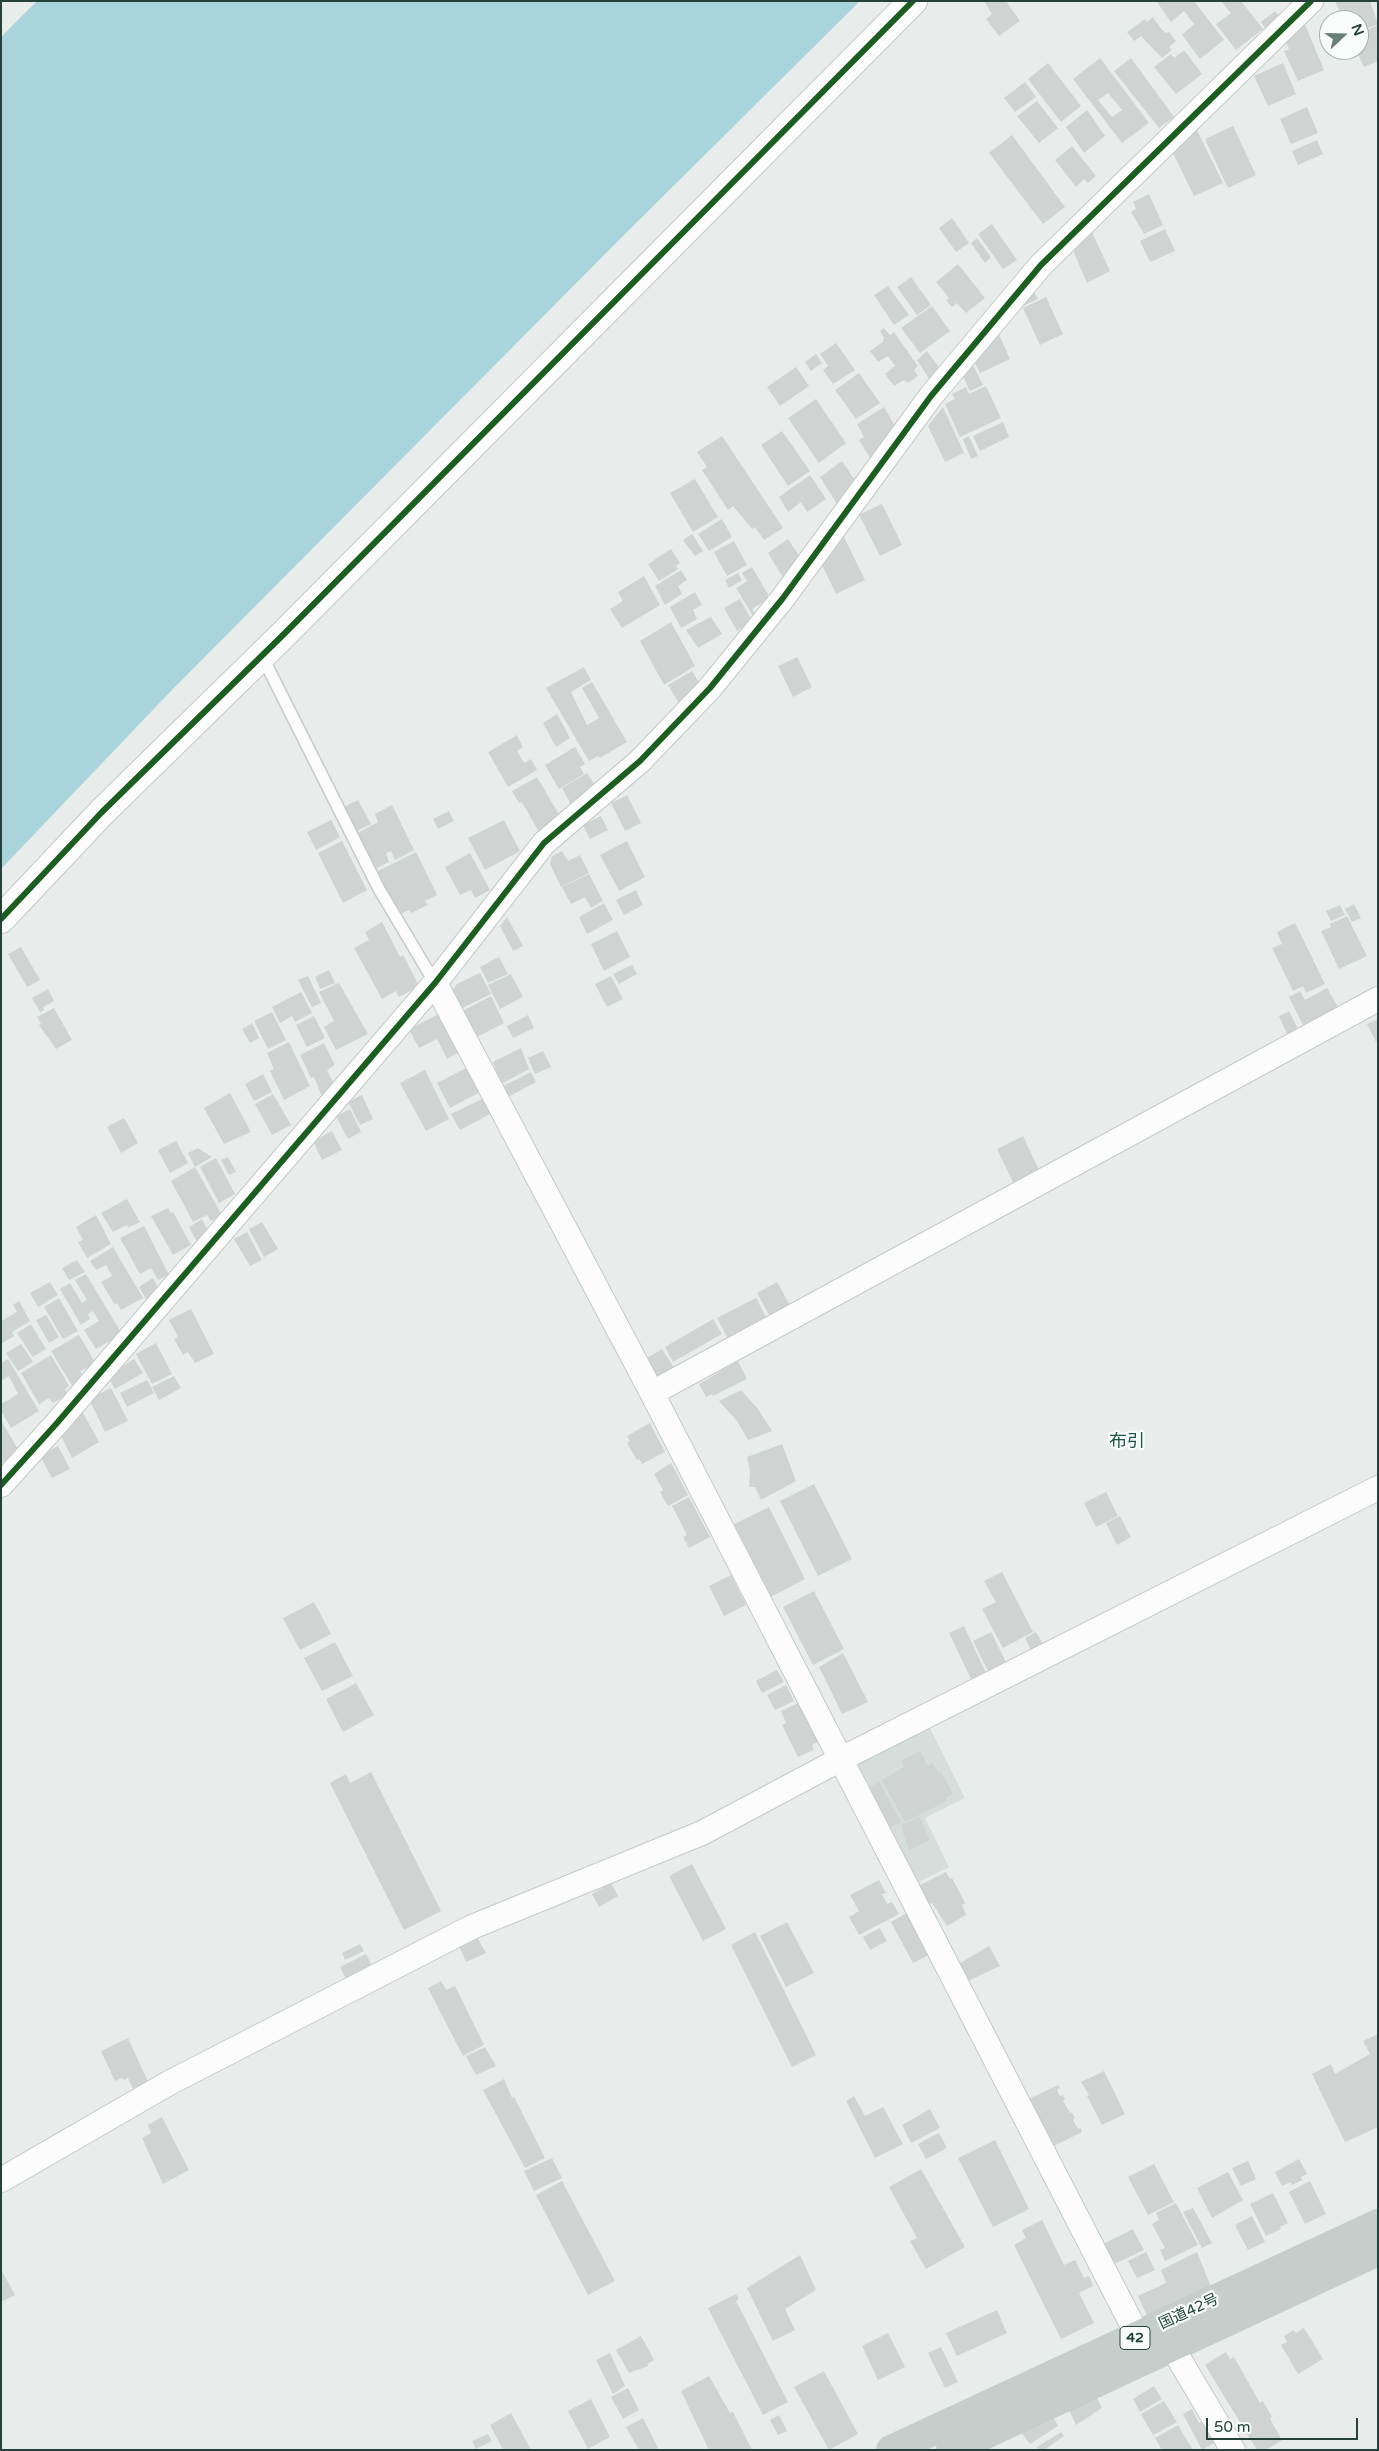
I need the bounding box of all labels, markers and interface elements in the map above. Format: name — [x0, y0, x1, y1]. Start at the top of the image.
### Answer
north arrow — [1319, 10, 1369, 60]
text: N — [1348, 22, 1367, 38]
district label: 布引 — [1109, 1431, 1145, 1453]
street label: 国道42号 — [1156, 2290, 1222, 2334]
road number: 42 — [1120, 2326, 1150, 2350]
scale bar — [1209, 2408, 1362, 2440]
text: 50 m — [1214, 2418, 1251, 2436]

